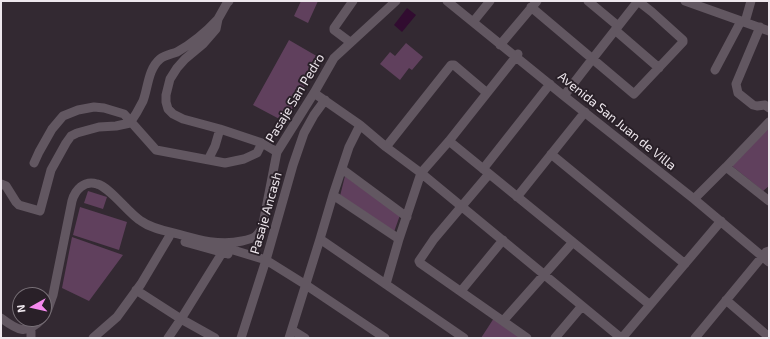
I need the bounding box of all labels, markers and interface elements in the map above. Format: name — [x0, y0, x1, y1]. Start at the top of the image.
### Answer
street label: Pasaje San Pedro — [262, 51, 328, 145]
street label: Avenida San Juan de Villa — [555, 69, 679, 173]
street label: Pasaje Ancash — [247, 170, 285, 256]
north arrow — [12, 287, 52, 327]
text: N — [14, 304, 28, 313]

